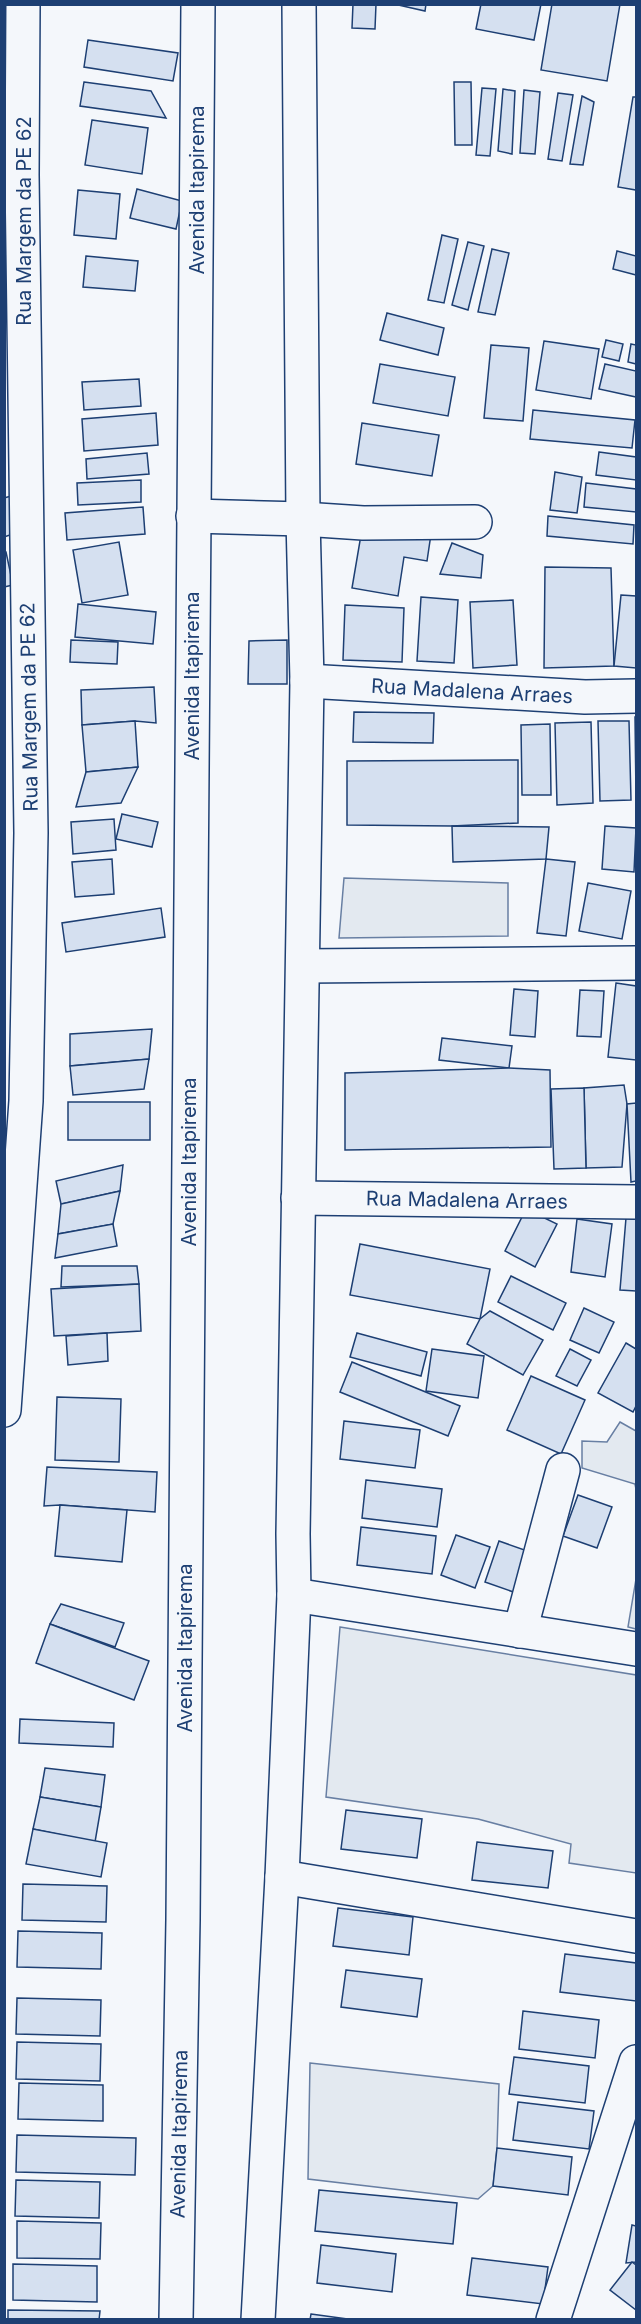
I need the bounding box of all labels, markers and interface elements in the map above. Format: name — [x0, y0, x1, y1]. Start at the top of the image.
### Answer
street label: Avenida Itapirema — [185, 106, 209, 274]
street label: Rua Margem da PE 62 — [12, 116, 36, 326]
street label: Avenida Itapirema — [180, 592, 204, 760]
street label: Rua Margem da PE 62 — [15, 602, 43, 812]
street label: Rua Madalena Arraes — [370, 674, 574, 708]
street label: Avenida Itapirema — [177, 1078, 201, 1246]
street label: Rua Madalena Arraes — [366, 1186, 568, 1214]
street label: Avenida Itapirema — [173, 1564, 197, 1732]
street label: Avenida Itapirema — [166, 2049, 192, 2219]

